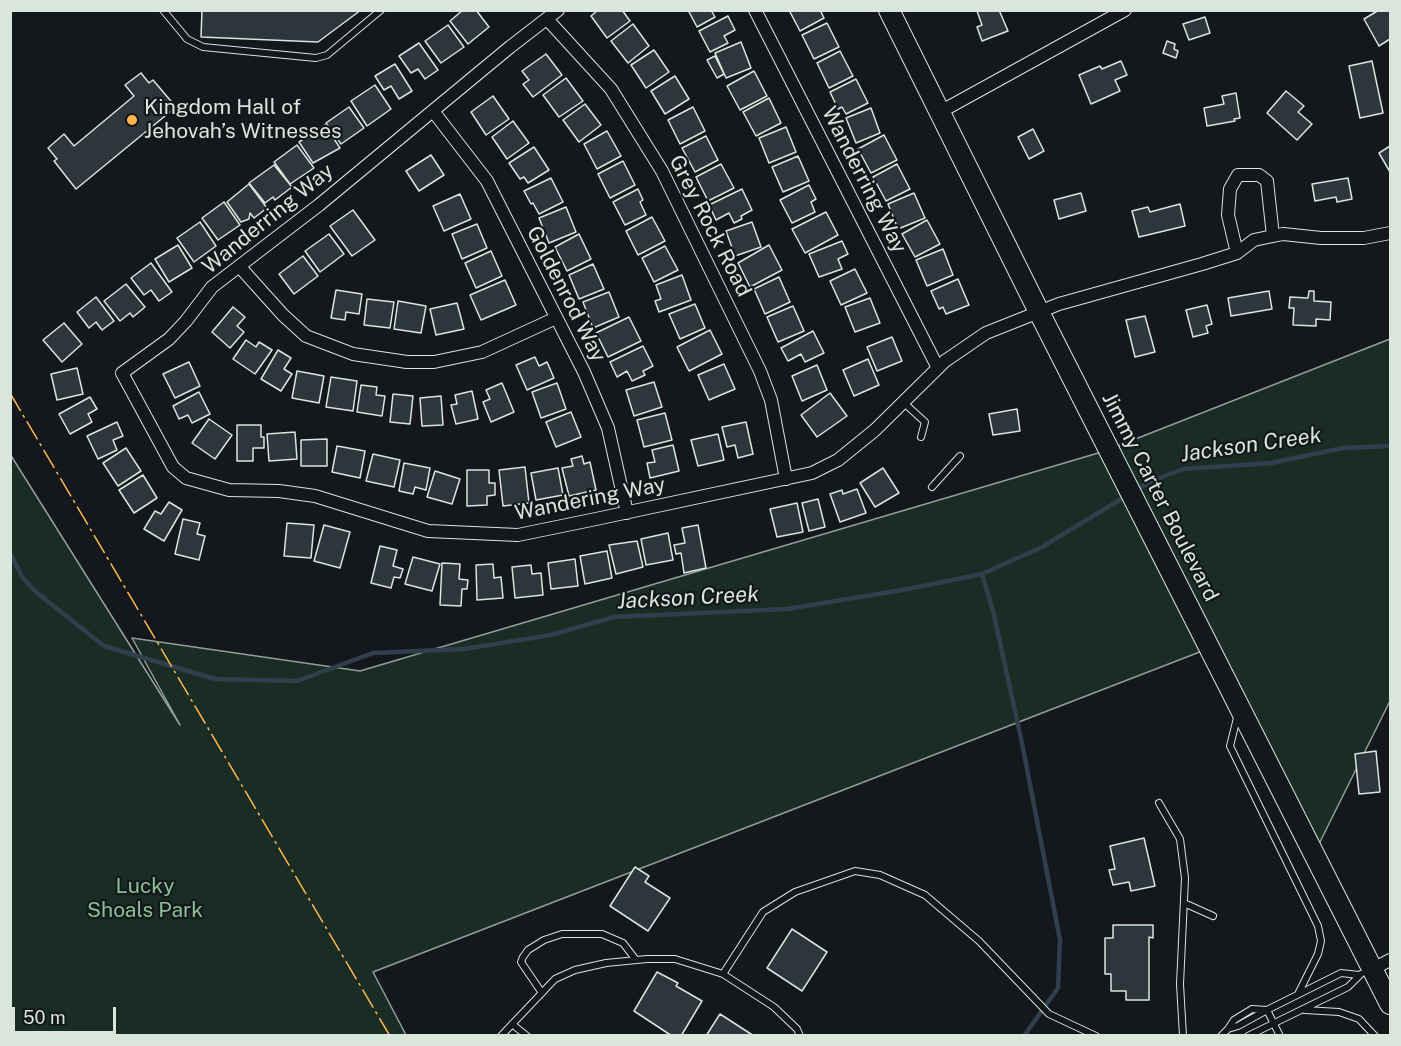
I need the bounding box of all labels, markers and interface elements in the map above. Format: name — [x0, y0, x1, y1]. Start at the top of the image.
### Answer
place label: Kingdom Hall of Jehovah’s Witnesses — [144, 95, 342, 145]
street label: Wanderring Way — [816, 103, 912, 257]
marker: Kingdom Hall of Jehovah’s Witnesses — [125, 113, 139, 127]
street label: Grey Rock Road — [664, 151, 756, 301]
street label: Wanderring Way — [198, 159, 338, 279]
street label: Goldenrod Way — [521, 222, 611, 366]
street label: Jimmy Carter Boulevard — [1096, 388, 1224, 606]
water label: Jackson Creek — [1179, 422, 1323, 468]
street label: Wandering Way — [513, 472, 667, 526]
water label: Jackson Creek — [616, 581, 760, 615]
park label: Lucky Shoals Park — [87, 874, 203, 924]
scale bar — [15, 995, 118, 1033]
text: 50 m — [23, 1007, 66, 1028]

